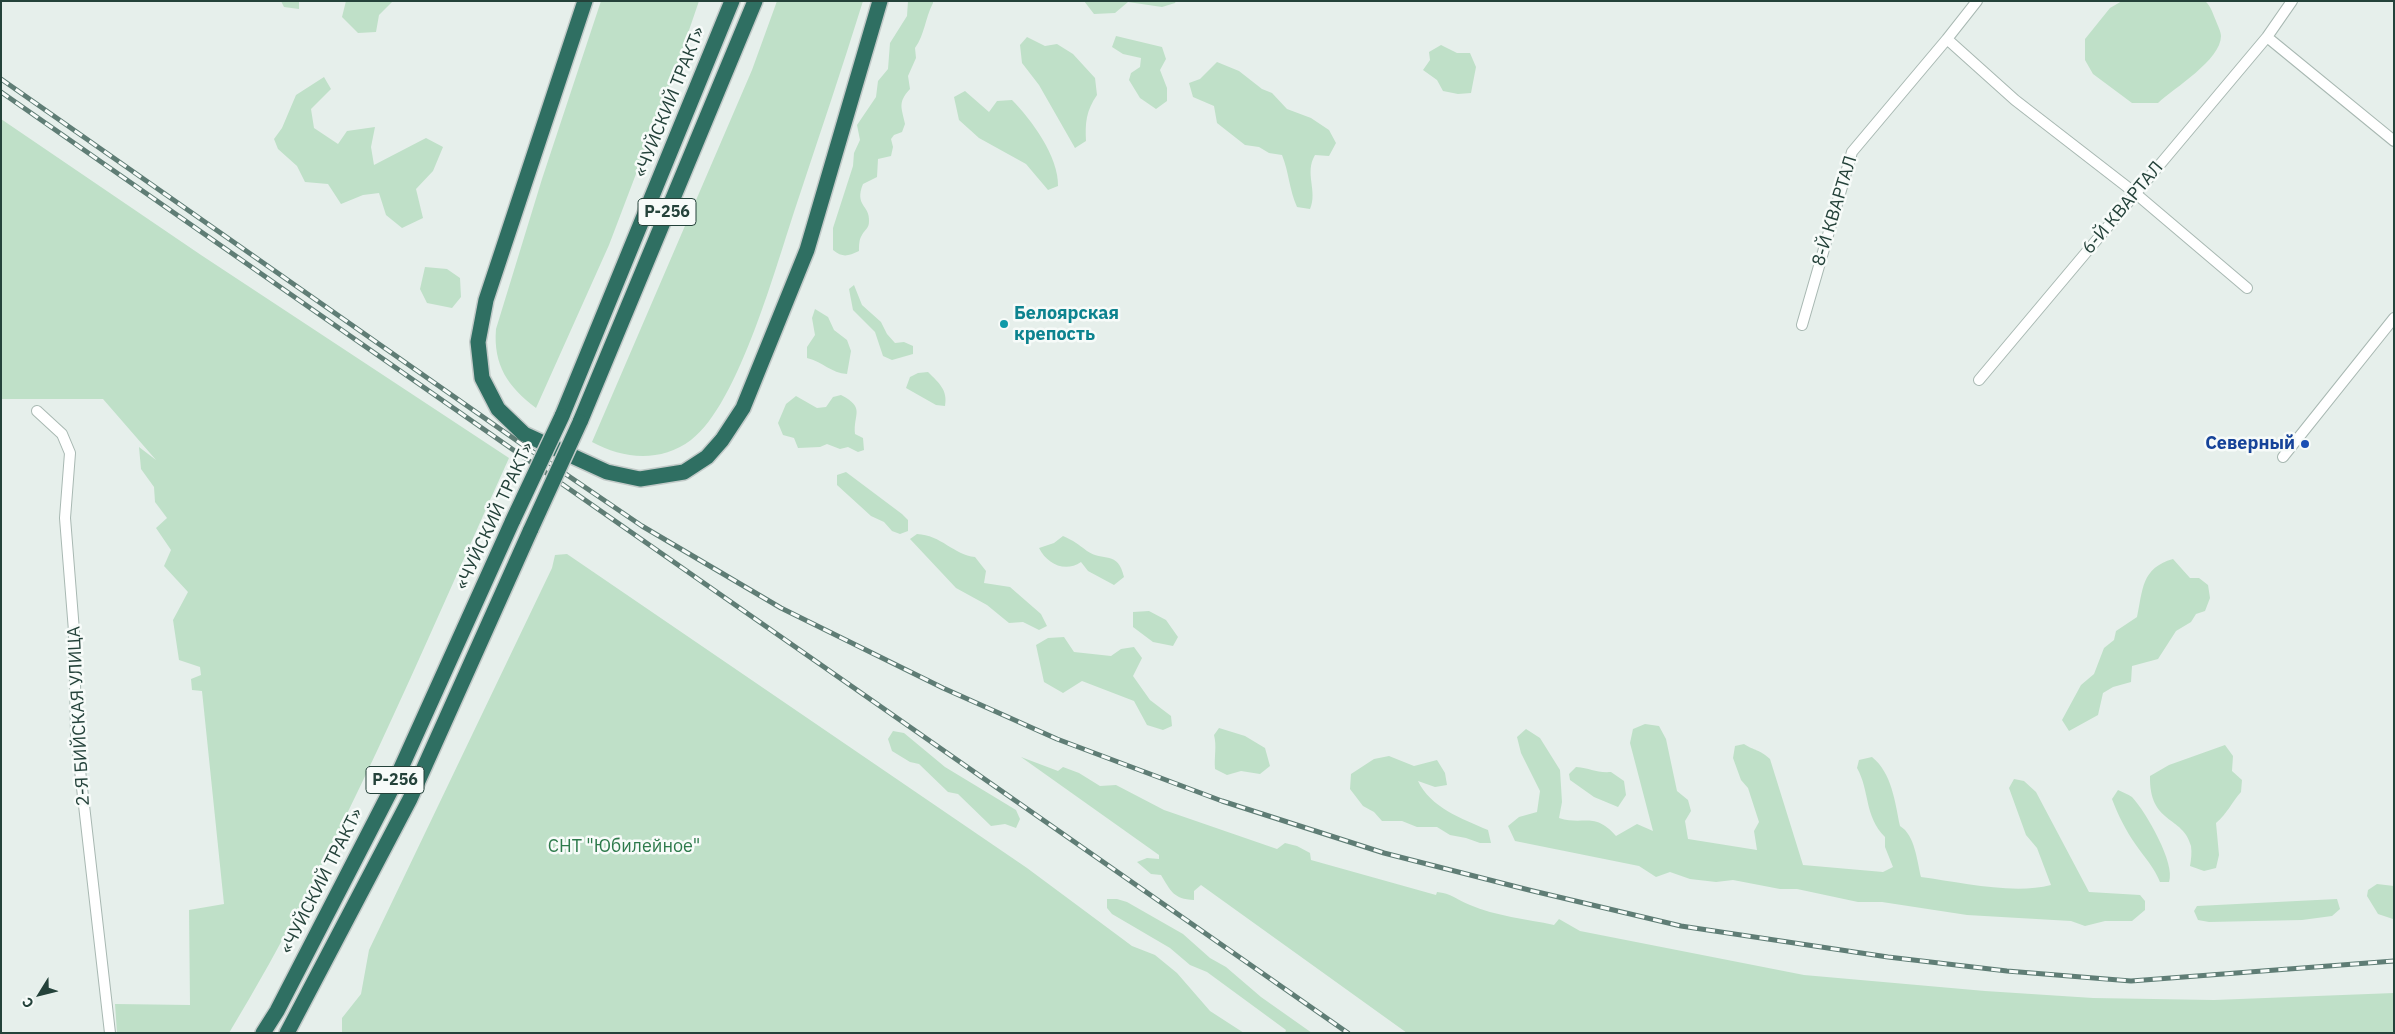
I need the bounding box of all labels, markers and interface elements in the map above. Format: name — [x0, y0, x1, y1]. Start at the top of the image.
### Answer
street label: «ЧУЙСКИЙ ТРАКТ» — [630, 24, 710, 180]
street label: 8-Й КВАРТАЛ — [1808, 153, 1862, 269]
street label: 6-Й КВАРТАЛ — [2078, 157, 2168, 259]
road number: Р-256 — [638, 198, 696, 226]
place label: Белоярская крепость — [1014, 303, 1119, 346]
marker: Белоярская крепость — [998, 318, 1010, 330]
place label: Северный — [2205, 433, 2295, 455]
marker: Северный — [2299, 438, 2311, 450]
street label: «ЧУЙСКИЙ ТРАКТ» — [451, 439, 539, 593]
street label: 2-Я БИЙСКАЯ УЛИЦА — [63, 625, 95, 807]
road number: Р-256 — [366, 766, 424, 794]
street label: «ЧУЙСКИЙ ТРАКТ» — [276, 805, 368, 957]
park label: СНТ "Юбилейное" — [548, 836, 700, 858]
north arrow — [15, 969, 65, 1019]
text: С — [18, 994, 38, 1012]

